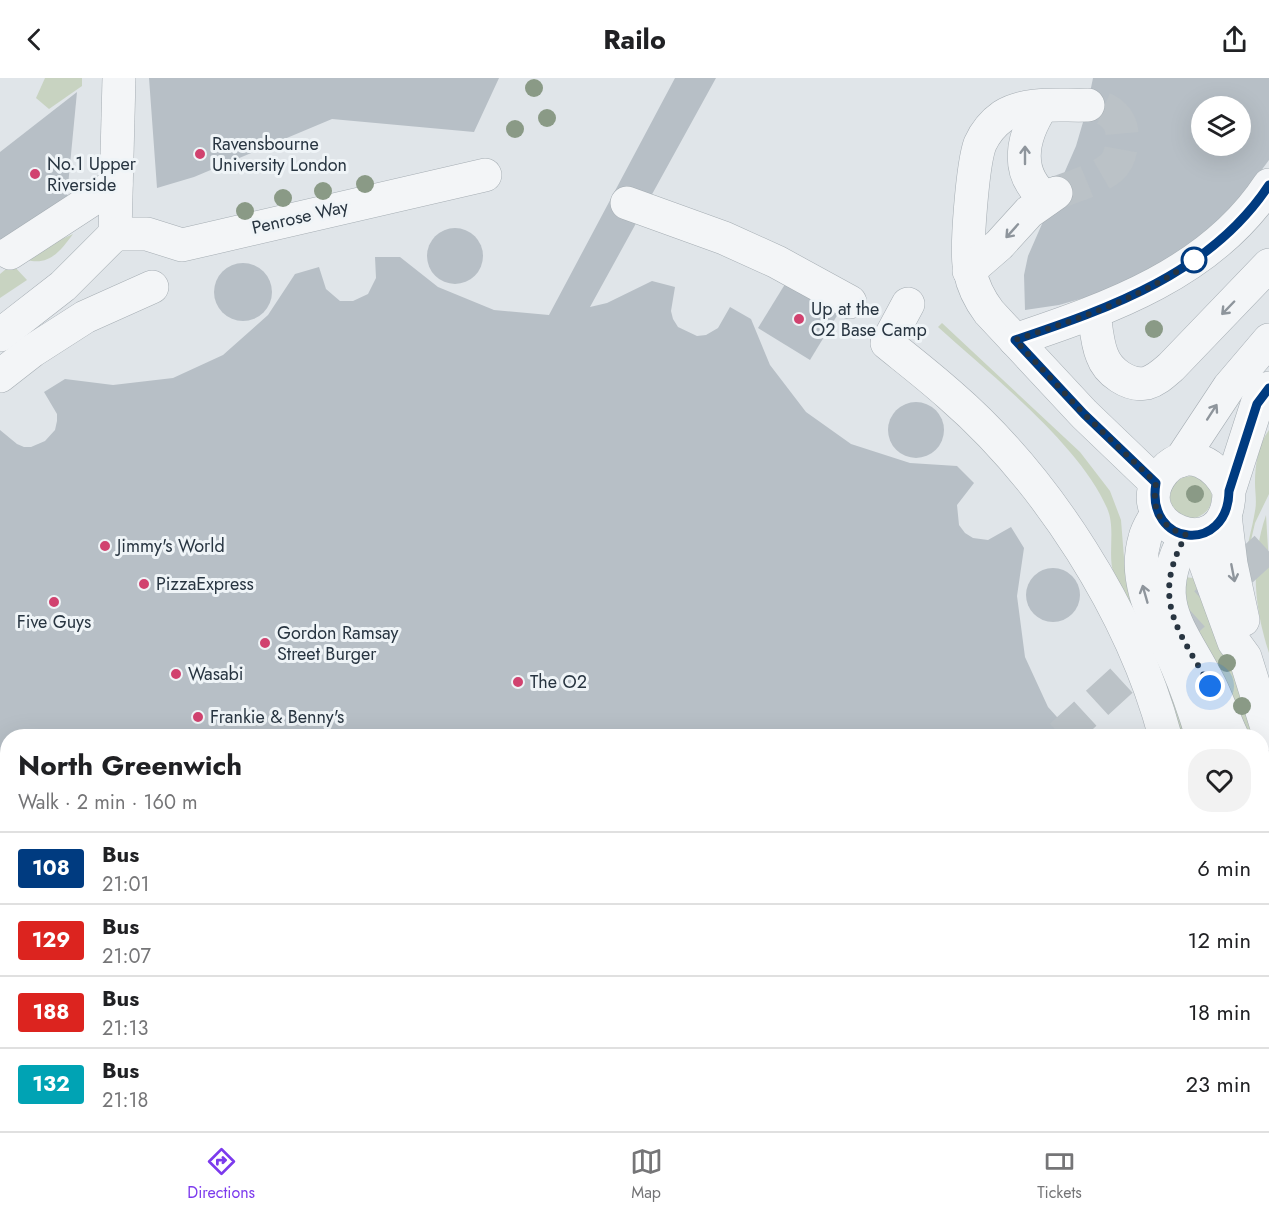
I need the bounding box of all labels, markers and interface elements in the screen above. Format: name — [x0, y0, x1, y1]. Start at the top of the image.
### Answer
text: Railo — [603, 20, 666, 59]
icon: back — [18, 23, 51, 56]
icon: share — [1218, 23, 1251, 56]
map controls — [1191, 96, 1251, 156]
button: layers — [1191, 96, 1251, 156]
place label: Ravensbourne University London — [212, 131, 347, 178]
one-way arrow — [1019, 145, 1031, 165]
marker: Ravensbourne University London — [193, 147, 207, 161]
place label: No.1 Upper Riverside — [47, 151, 137, 198]
marker: No.1 Upper Riverside — [28, 167, 42, 181]
street label: Penrose Way — [249, 193, 351, 241]
one-way arrow — [1005, 223, 1019, 238]
unlabelled marker — [1181, 247, 1207, 273]
place label: Up at the O2 Base Camp — [811, 296, 927, 343]
one-way arrow — [1221, 300, 1236, 315]
marker: Up at the O2 Base Camp — [792, 312, 806, 326]
one-way arrow — [1206, 405, 1218, 421]
place label: Jimmy's World — [115, 533, 225, 559]
marker: Jimmy's World — [98, 539, 112, 553]
one-way arrow — [1228, 563, 1239, 583]
place label: PizzaExpress — [156, 571, 254, 597]
marker: PizzaExpress — [137, 577, 151, 591]
one-way arrow — [1139, 585, 1151, 604]
marker: Five Guys — [47, 595, 61, 609]
place label: Five Guys — [17, 609, 91, 635]
place label: Gordon Ramsay Street Burger — [277, 620, 398, 667]
marker: Gordon Ramsay Street Burger — [258, 636, 272, 650]
place label: Wasabi — [188, 661, 244, 687]
marker: Wasabi — [169, 667, 183, 681]
place label: The O2 — [530, 669, 587, 695]
your location — [1195, 671, 1225, 701]
marker: The O2 — [511, 675, 525, 689]
place label: Frankie & Benny's — [210, 704, 344, 730]
marker: Frankie & Benny's — [191, 710, 205, 724]
text: North Greenwich — [18, 745, 242, 786]
button: heart — [1188, 749, 1251, 812]
text: Walk · 2 min · 160 m — [18, 788, 198, 817]
text: Bus — [102, 838, 139, 870]
text: 6 min — [1197, 852, 1251, 884]
text: 108 — [32, 853, 70, 883]
text: 21:01 — [102, 870, 149, 899]
text: Bus — [102, 910, 139, 942]
text: 12 min — [1188, 924, 1251, 956]
text: 129 — [32, 925, 70, 955]
text: 21:07 — [102, 942, 151, 971]
text: Bus — [102, 982, 139, 1014]
text: 18 min — [1188, 996, 1251, 1028]
text: 188 — [32, 997, 70, 1027]
text: 21:13 — [102, 1014, 148, 1043]
text: Bus — [102, 1054, 139, 1086]
text: 23 min — [1185, 1068, 1251, 1100]
text: 132 — [32, 1069, 70, 1099]
text: 21:18 — [102, 1086, 148, 1115]
tab: Directions — [187, 1145, 255, 1204]
tab: Map — [630, 1145, 663, 1204]
tab: Tickets — [1037, 1145, 1082, 1204]

